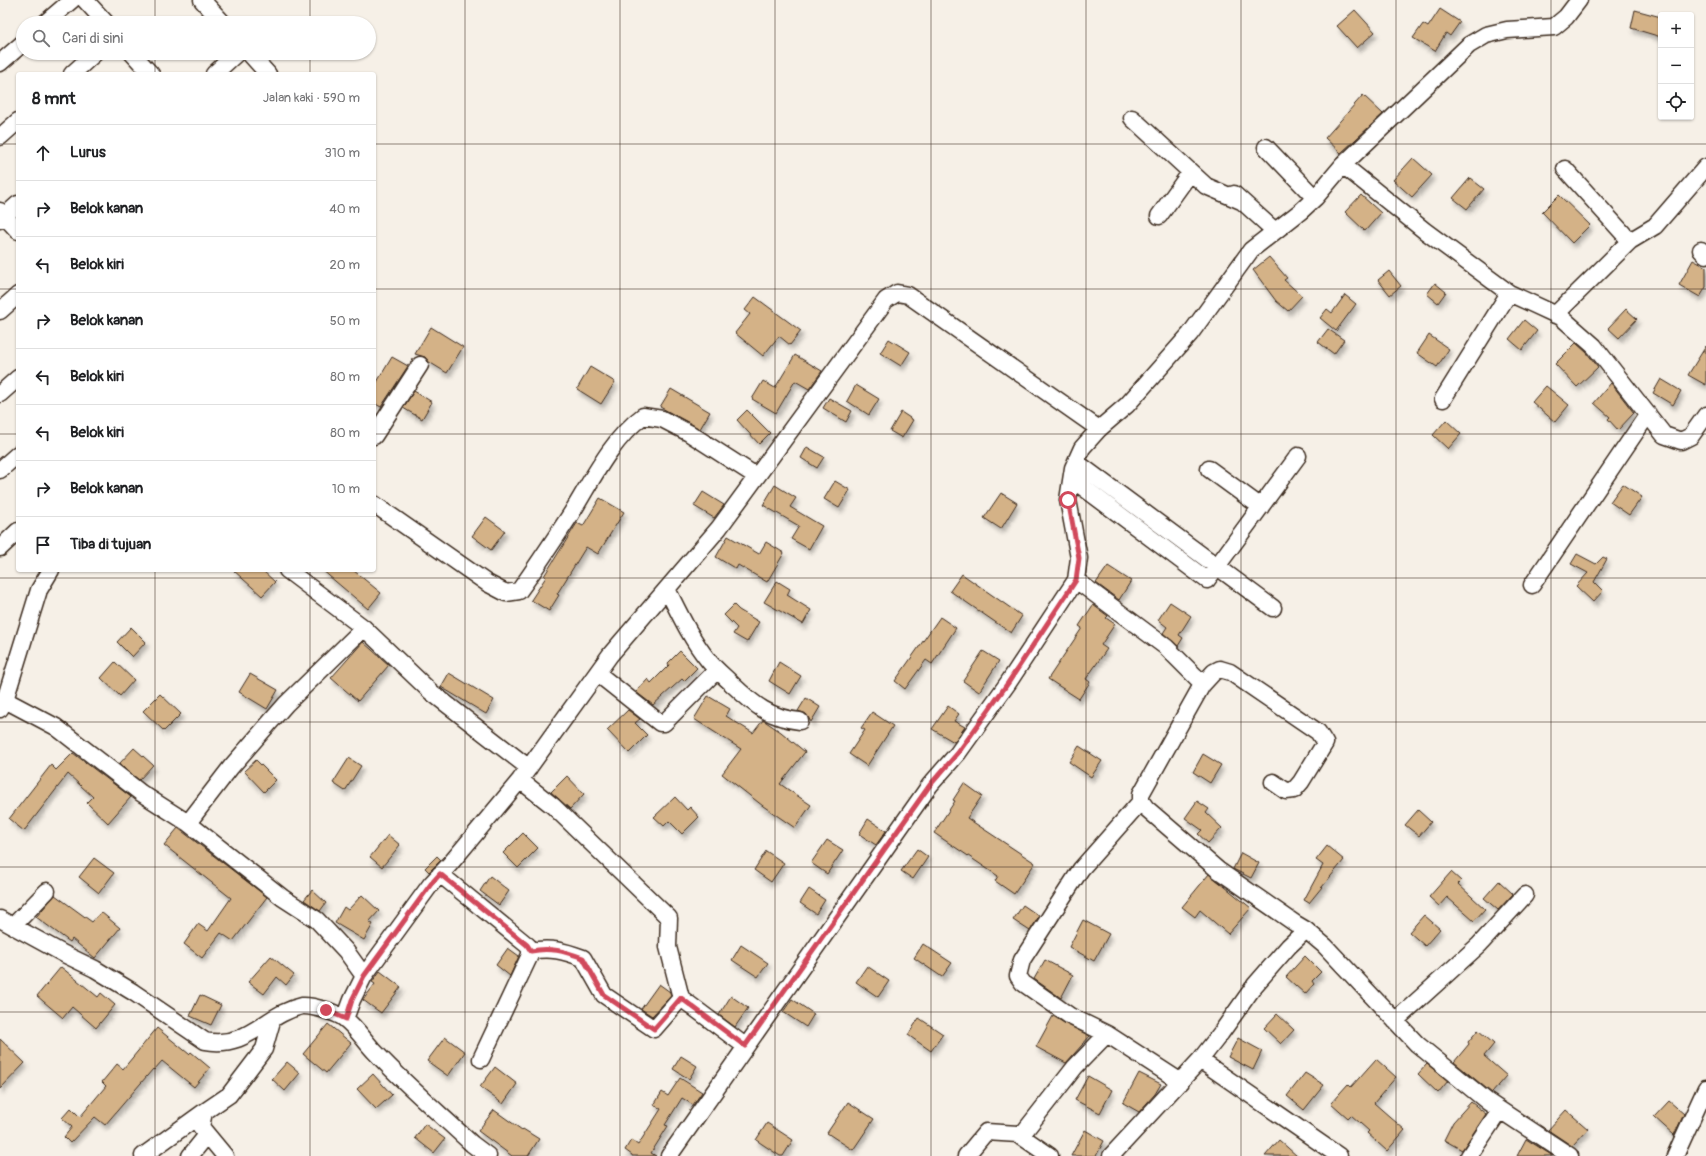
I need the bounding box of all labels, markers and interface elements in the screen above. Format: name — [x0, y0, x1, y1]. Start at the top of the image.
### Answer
map controls — [1658, 12, 1694, 120]
button: + — [1658, 12, 1694, 48]
search box — [16, 16, 376, 60]
icon: search — [30, 27, 52, 49]
text: Cari di sini — [62, 29, 123, 48]
button: − — [1658, 48, 1694, 84]
button: locate — [1658, 84, 1694, 120]
text: 8 mnt — [32, 88, 76, 109]
text: Jalan kaki · 590 m — [263, 90, 360, 106]
icon: ahead — [32, 142, 54, 164]
text: Lurus — [70, 143, 106, 162]
text: 310 m — [324, 145, 360, 161]
icon: right — [32, 198, 54, 220]
text: Belok kanan — [70, 199, 143, 218]
text: 40 m — [329, 201, 360, 217]
icon: left — [32, 254, 54, 276]
text: Belok kiri — [70, 255, 124, 274]
text: 20 m — [329, 257, 360, 273]
icon: right — [32, 310, 54, 332]
text: Belok kanan — [70, 311, 143, 330]
text: 50 m — [330, 313, 360, 329]
icon: left — [32, 366, 54, 388]
text: Belok kiri — [70, 367, 124, 386]
text: 80 m — [330, 369, 360, 385]
icon: left — [32, 422, 54, 444]
text: Belok kiri — [70, 423, 124, 442]
text: 80 m — [330, 425, 360, 441]
icon: right — [32, 478, 54, 500]
text: Belok kanan — [70, 479, 143, 498]
text: 10 m — [332, 481, 360, 497]
route start — [1059, 491, 1077, 509]
icon: arrive — [32, 534, 54, 556]
text: Tiba di tujuan — [70, 535, 151, 554]
route end — [317, 1001, 335, 1019]

